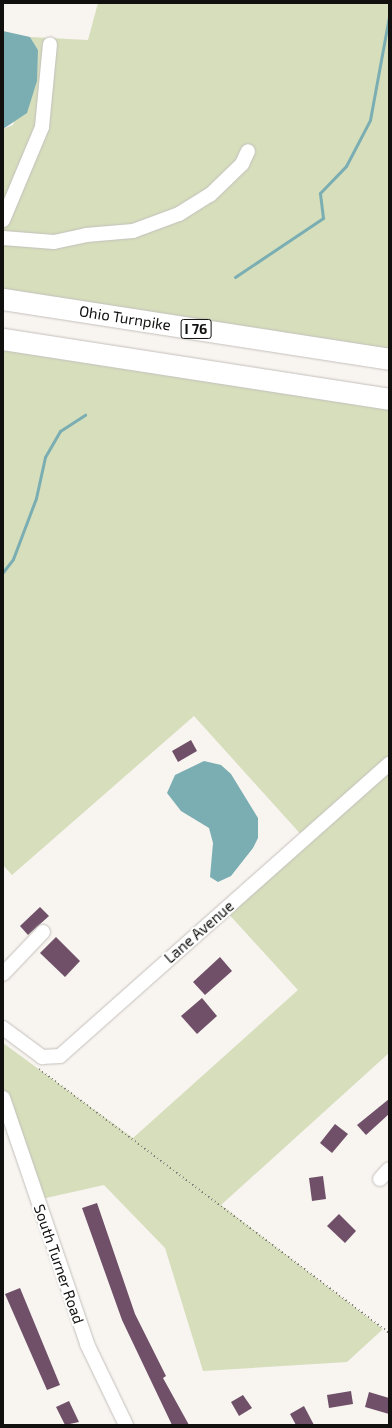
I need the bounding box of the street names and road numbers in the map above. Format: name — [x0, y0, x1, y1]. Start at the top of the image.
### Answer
street label: Ohio Turnpike — [78, 302, 172, 334]
road number: I 76 — [180, 317, 212, 341]
street label: Lane Avenue — [161, 897, 237, 967]
street label: South Turner Road — [30, 1202, 88, 1326]

